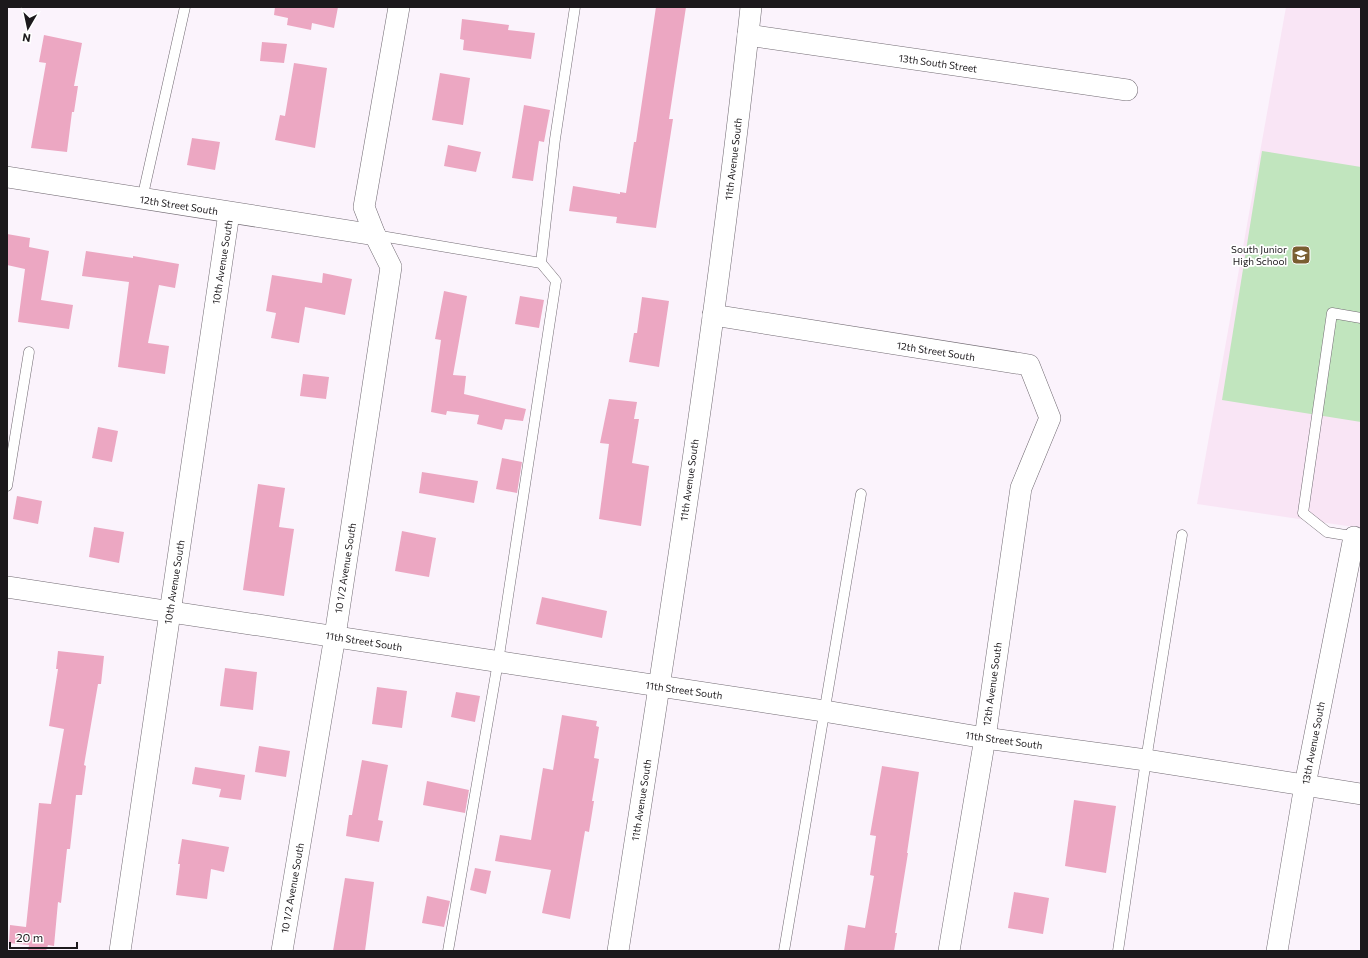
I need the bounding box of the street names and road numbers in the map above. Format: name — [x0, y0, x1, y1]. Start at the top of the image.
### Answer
street label: 13th South Street — [898, 52, 978, 74]
street label: 11th Avenue South — [722, 117, 744, 201]
street label: 12th Street South — [139, 193, 219, 217]
street label: 10th Avenue South — [209, 219, 235, 305]
street label: 12th Street South — [896, 339, 976, 363]
street label: 11th Avenue South — [677, 438, 701, 522]
street label: 10 1/2 Avenue South — [332, 522, 358, 614]
street label: 10th Avenue South — [161, 539, 187, 625]
street label: 11th Street South — [325, 629, 403, 653]
street label: 12th Avenue South — [980, 642, 1004, 726]
street label: 11th Street South — [645, 679, 723, 701]
street label: 13th Avenue South — [1299, 701, 1327, 785]
street label: 11th Street South — [965, 729, 1043, 751]
street label: 11th Avenue South — [629, 758, 653, 842]
street label: 10 1/2 Avenue South — [278, 842, 306, 934]

